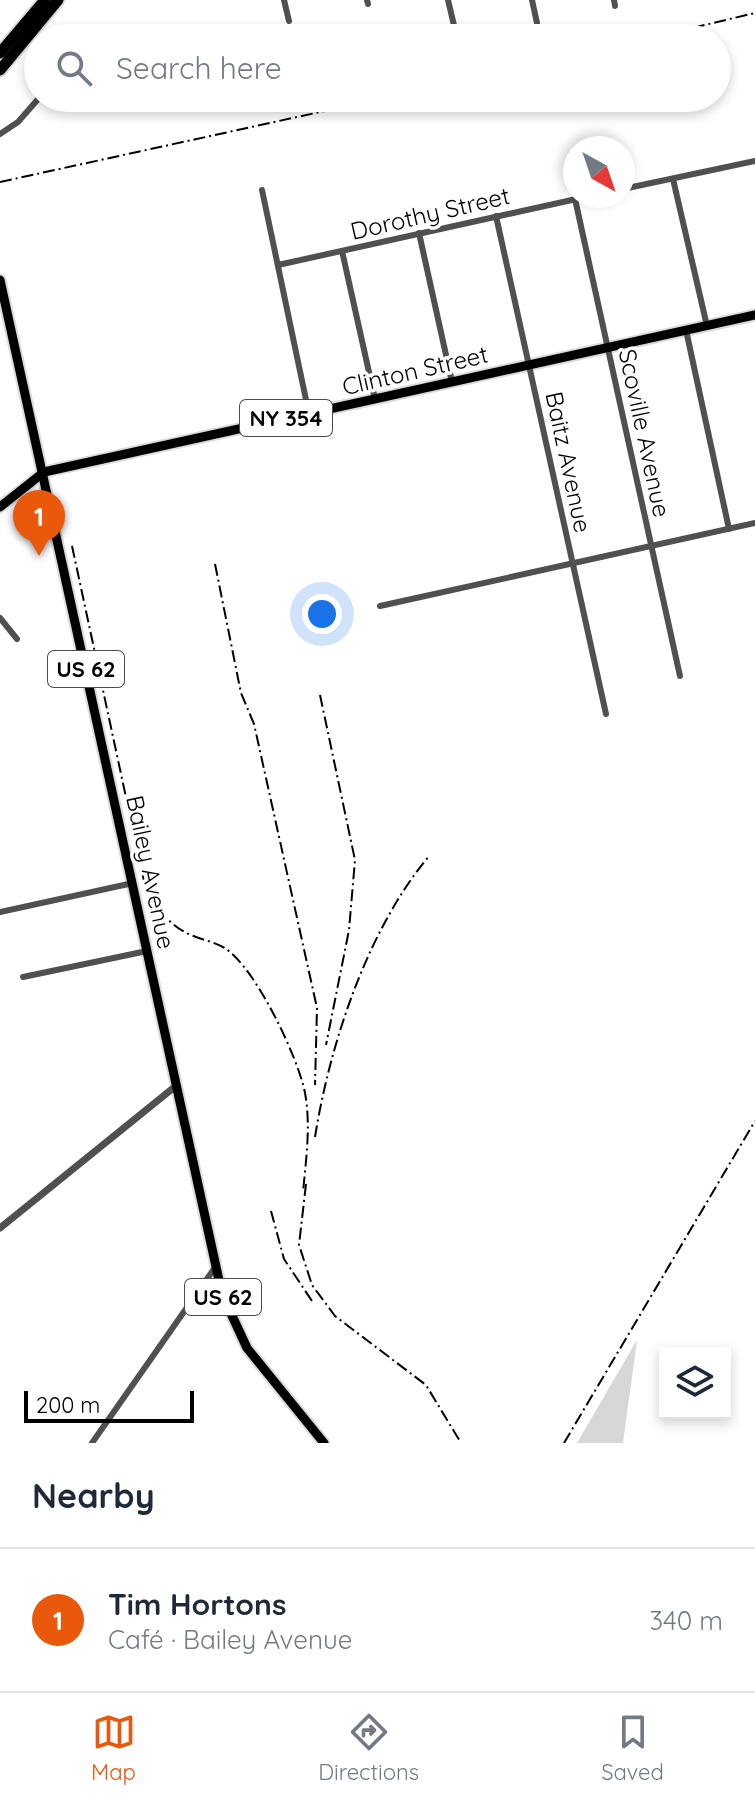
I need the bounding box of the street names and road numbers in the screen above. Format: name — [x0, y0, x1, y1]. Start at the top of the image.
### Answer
street label: Dorothy Street — [347, 180, 513, 246]
street label: Clinton Street — [339, 339, 491, 401]
street label: Scoville Avenue — [613, 346, 677, 520]
street label: Baitz Avenue — [539, 389, 599, 535]
road number: NY 354 — [240, 400, 332, 436]
road number: US 62 — [48, 651, 124, 687]
street label: Bailey Avenue — [120, 792, 182, 952]
road number: US 62 — [185, 1279, 261, 1315]

